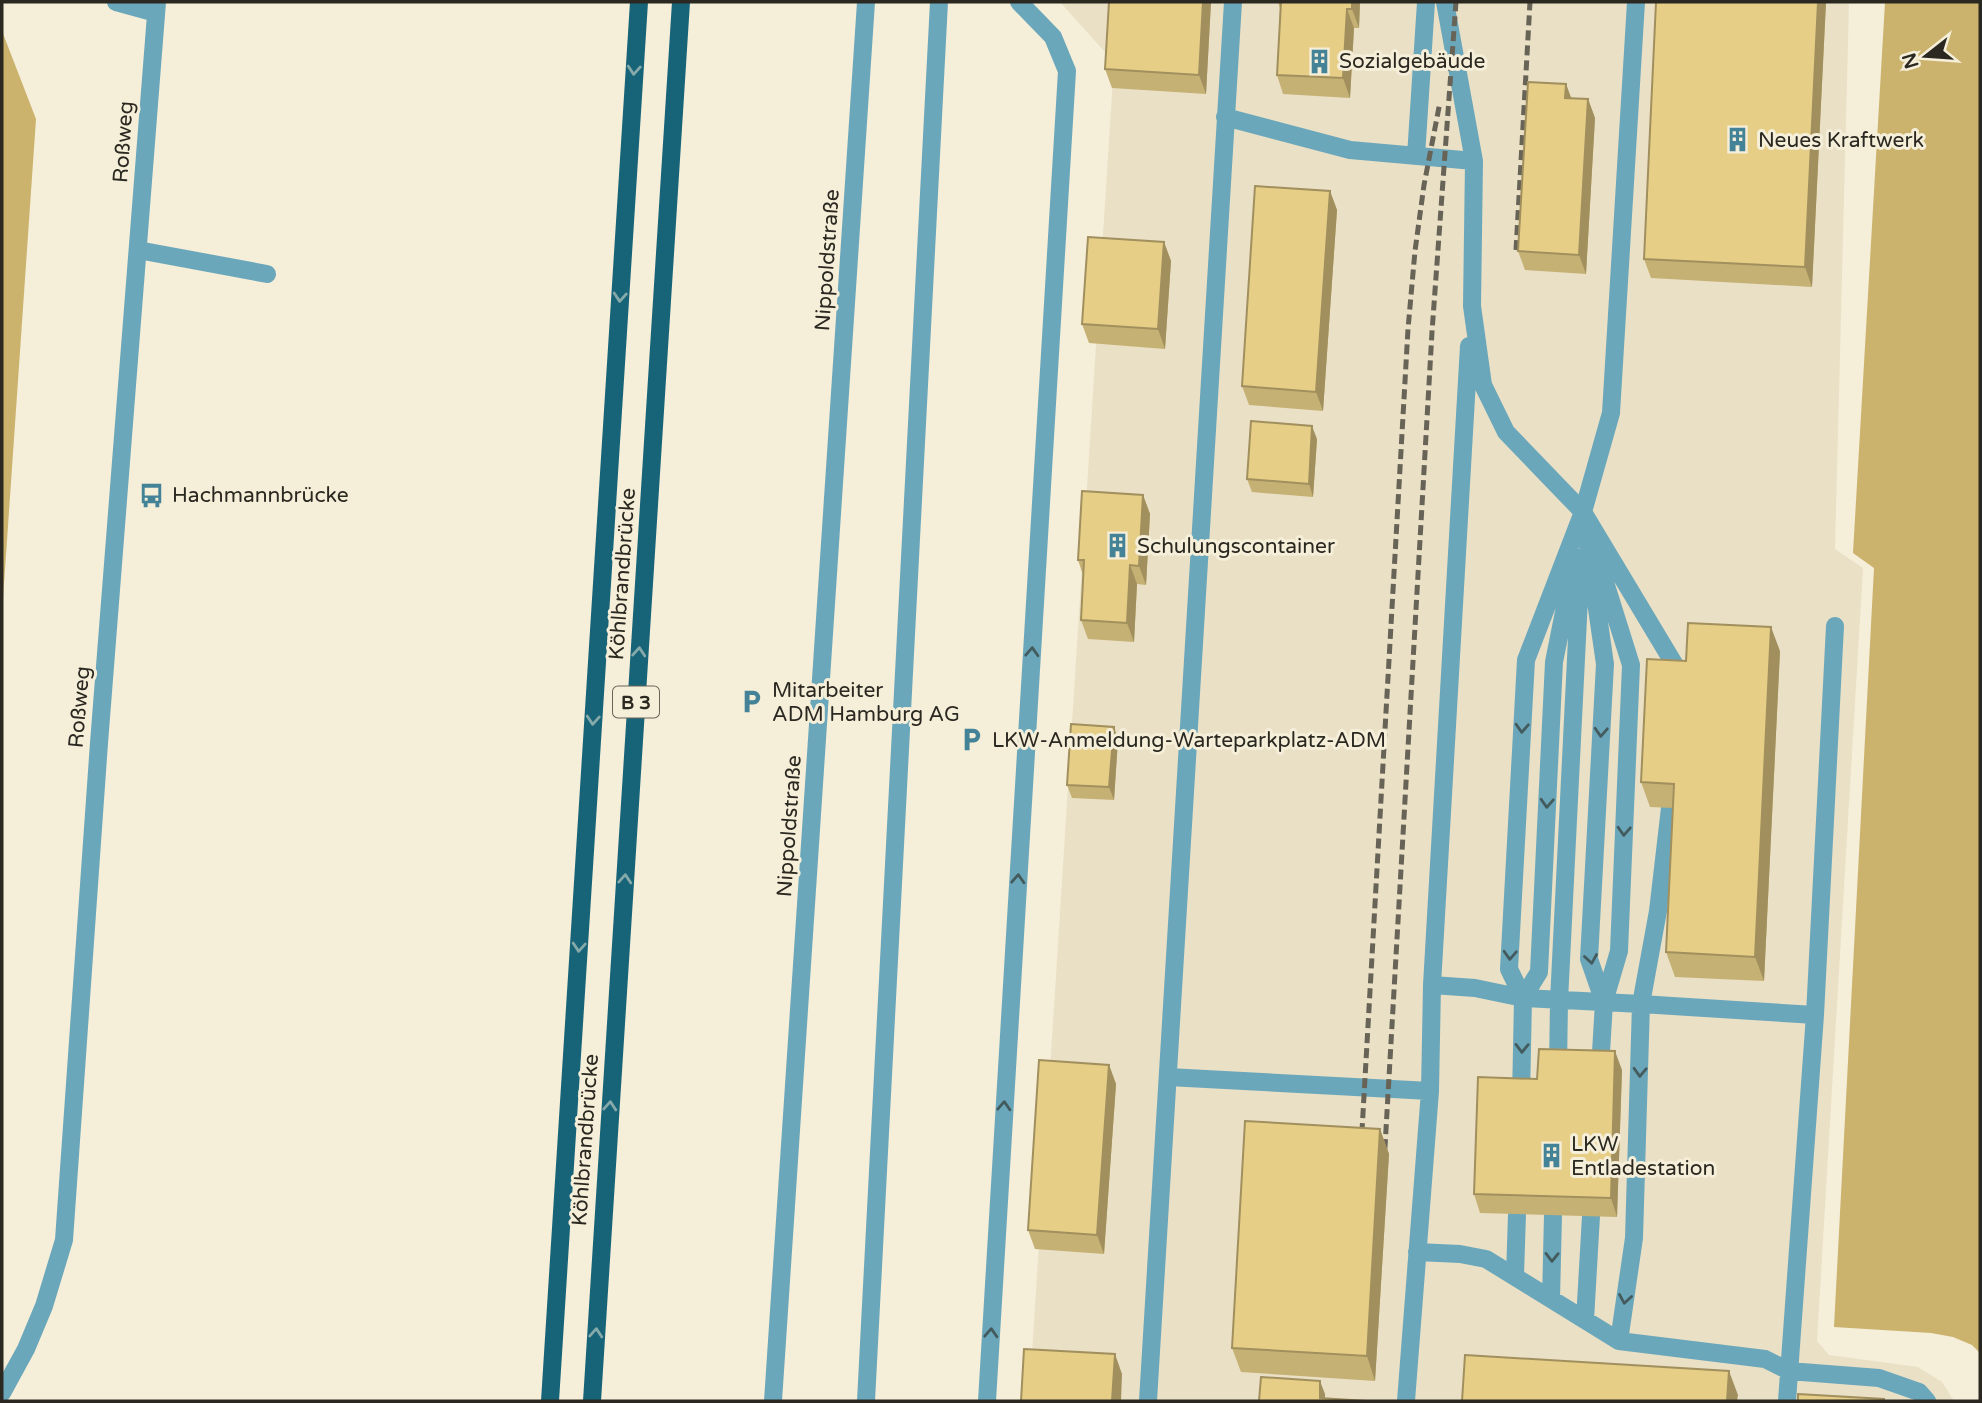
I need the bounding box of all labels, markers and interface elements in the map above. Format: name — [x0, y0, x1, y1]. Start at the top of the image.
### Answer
north arrow — [1891, 21, 1961, 91]
building icon: Sozialgebäude — [1305, 47, 1333, 75]
place label: Sozialgebäude — [1339, 49, 1486, 74]
text: N — [1898, 50, 1923, 71]
one-way arrow — [627, 65, 642, 76]
street label: Roßweg — [108, 100, 139, 184]
building icon: Neues Kraftwerk — [1724, 126, 1752, 154]
place label: Neues Kraftwerk — [1758, 128, 1924, 153]
street label: Nippoldstraße — [810, 188, 845, 332]
one-way arrow — [613, 292, 628, 303]
bus stop icon: Hachmannbrücke — [138, 481, 166, 509]
place label: Hachmannbrücke — [172, 483, 349, 508]
street label: Köhlbrandbrücke — [604, 487, 641, 661]
building icon: Schulungscontainer — [1103, 532, 1131, 560]
place label: Schulungscontainer — [1137, 534, 1335, 559]
one-way arrow — [632, 646, 647, 657]
one-way arrow — [1024, 646, 1039, 657]
street label: Roßweg — [63, 665, 96, 749]
place label: Mitarbeiter ADM Hamburg AG — [772, 678, 960, 727]
road number: B 3 — [613, 687, 659, 718]
parking icon: Mitarbeiter ADM Hamburg AG — [738, 688, 766, 716]
one-way arrow — [586, 714, 601, 725]
one-way arrow — [1515, 723, 1530, 734]
parking icon: LKW-Anmeldung-Warteparkplatz-ADM — [958, 726, 986, 754]
one-way arrow — [1594, 727, 1609, 738]
place label: LKW-Anmeldung-Warteparkplatz-ADM — [992, 728, 1386, 753]
street label: Nippoldstraße — [772, 754, 807, 898]
one-way arrow — [1540, 798, 1555, 809]
one-way arrow — [1617, 826, 1632, 837]
one-way arrow — [617, 873, 632, 884]
one-way arrow — [1010, 873, 1025, 884]
one-way arrow — [572, 941, 587, 952]
one-way arrow — [1503, 950, 1518, 961]
one-way arrow — [1583, 953, 1598, 965]
one-way arrow — [1514, 1043, 1529, 1054]
street label: Köhlbrandbrücke — [567, 1053, 604, 1227]
one-way arrow — [1632, 1067, 1648, 1078]
one-way arrow — [603, 1100, 618, 1111]
one-way arrow — [997, 1100, 1012, 1111]
place label: LKW Entladestation — [1571, 1132, 1715, 1181]
building icon: LKW Entladestation — [1537, 1142, 1565, 1170]
one-way arrow — [1544, 1252, 1560, 1263]
one-way arrow — [1618, 1293, 1633, 1305]
one-way arrow — [588, 1327, 603, 1338]
one-way arrow — [983, 1327, 998, 1338]

